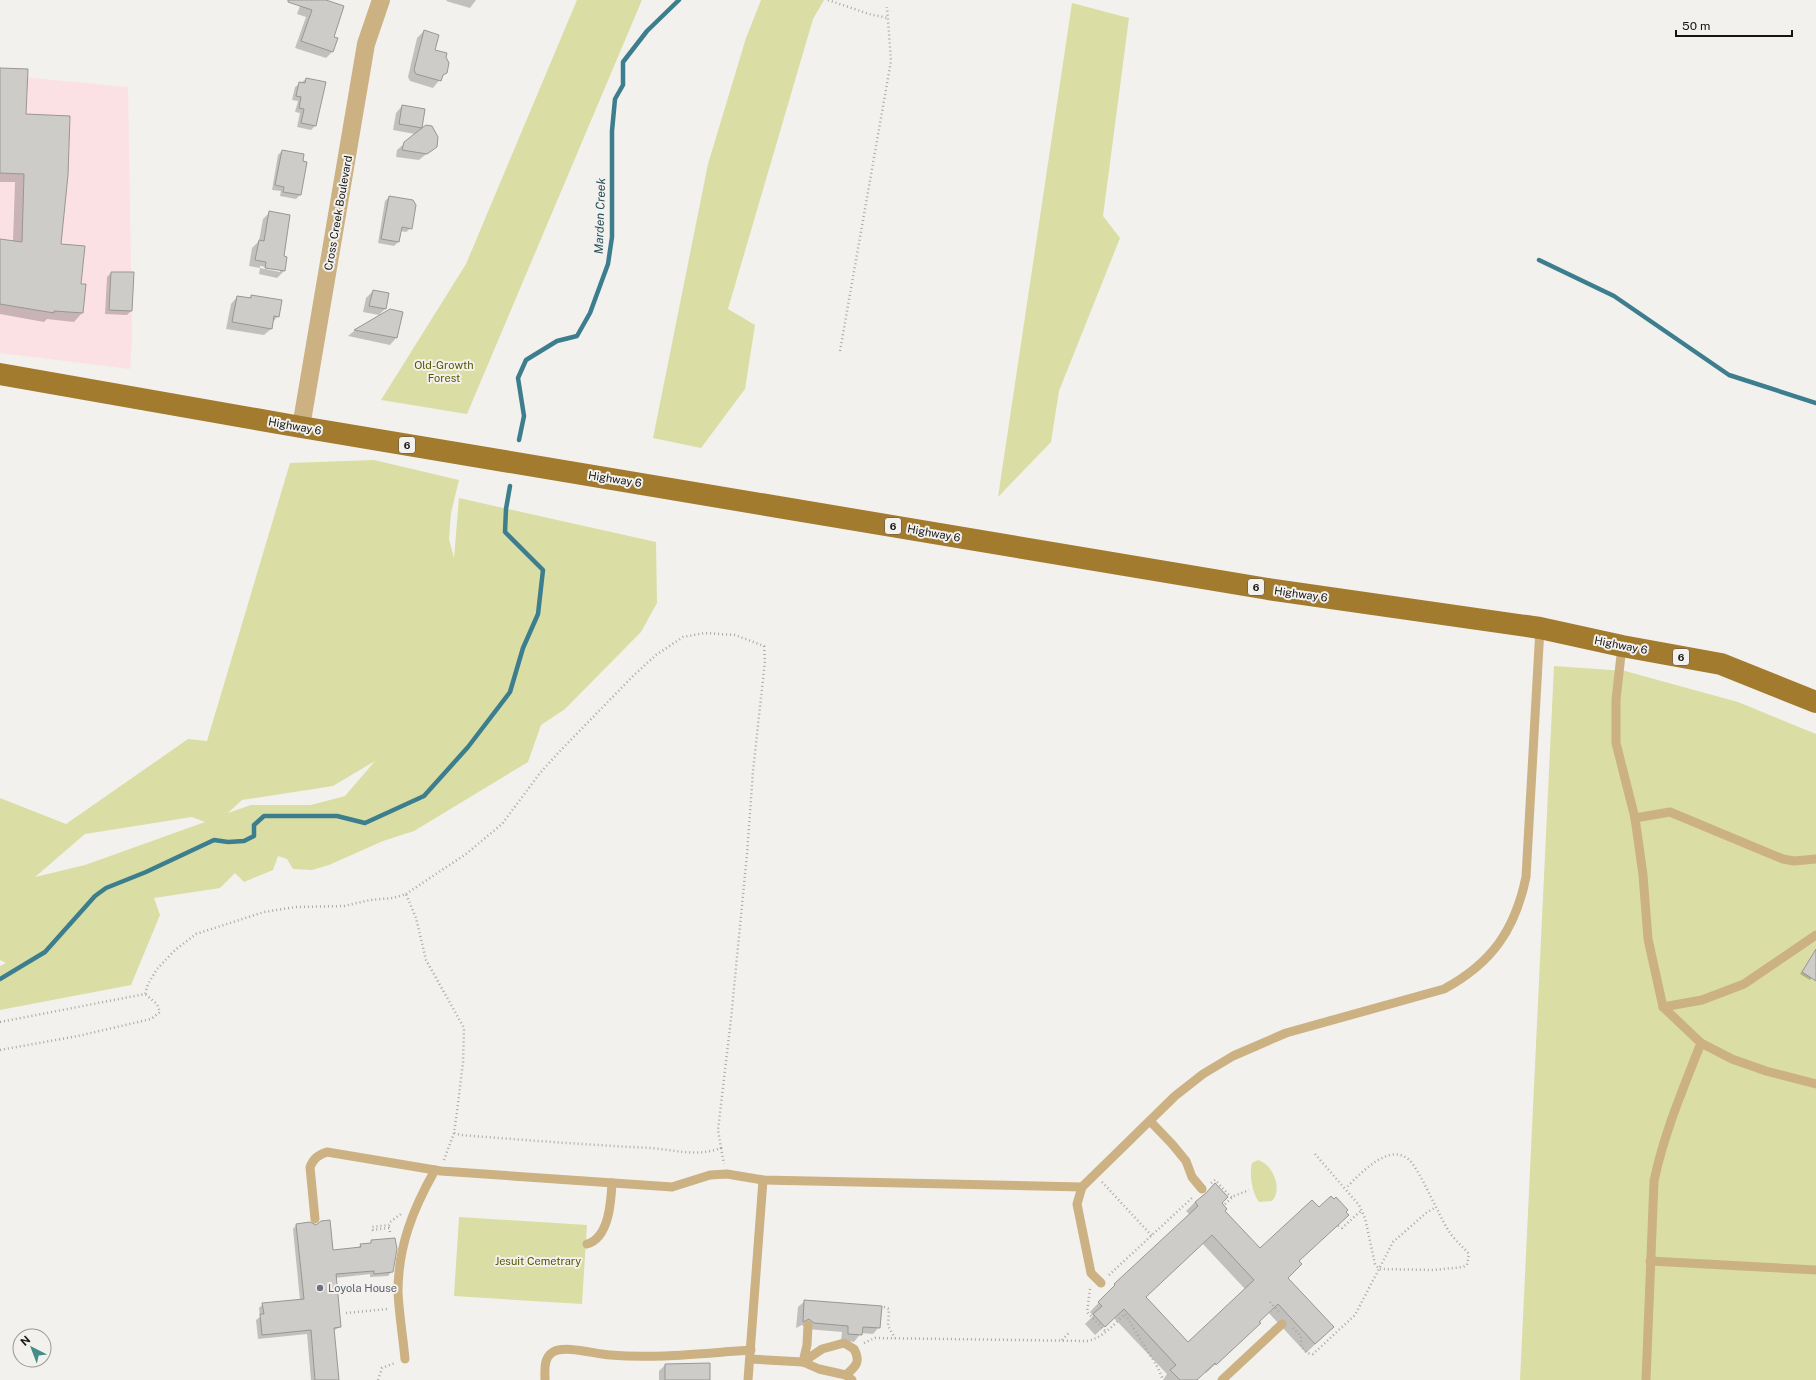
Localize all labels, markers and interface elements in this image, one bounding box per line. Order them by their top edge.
scale bar [1676,12,1792,38]
text: 50 m [1682,19,1710,33]
street label: Cross Creek Boulevard [322,155,354,271]
water label: Marden Creek [592,177,608,254]
park label: Old-Growth Forest [414,359,474,384]
street label: Highway 6 [267,415,323,437]
road number: 6 [399,437,415,453]
street label: Highway 6 [587,469,643,489]
road number: 6 [885,518,901,534]
street label: Highway 6 [906,522,962,544]
road number: 6 [1248,579,1264,595]
street label: Highway 6 [1273,584,1329,604]
street label: Highway 6 [1593,634,1649,656]
road number: 6 [1673,649,1689,665]
park label: Jesuit Cemetrary [495,1255,581,1267]
place label: Loyola House [328,1282,397,1294]
marker: Loyola House [315,1283,325,1293]
north arrow [12,1328,52,1368]
text: N [18,1333,33,1348]

